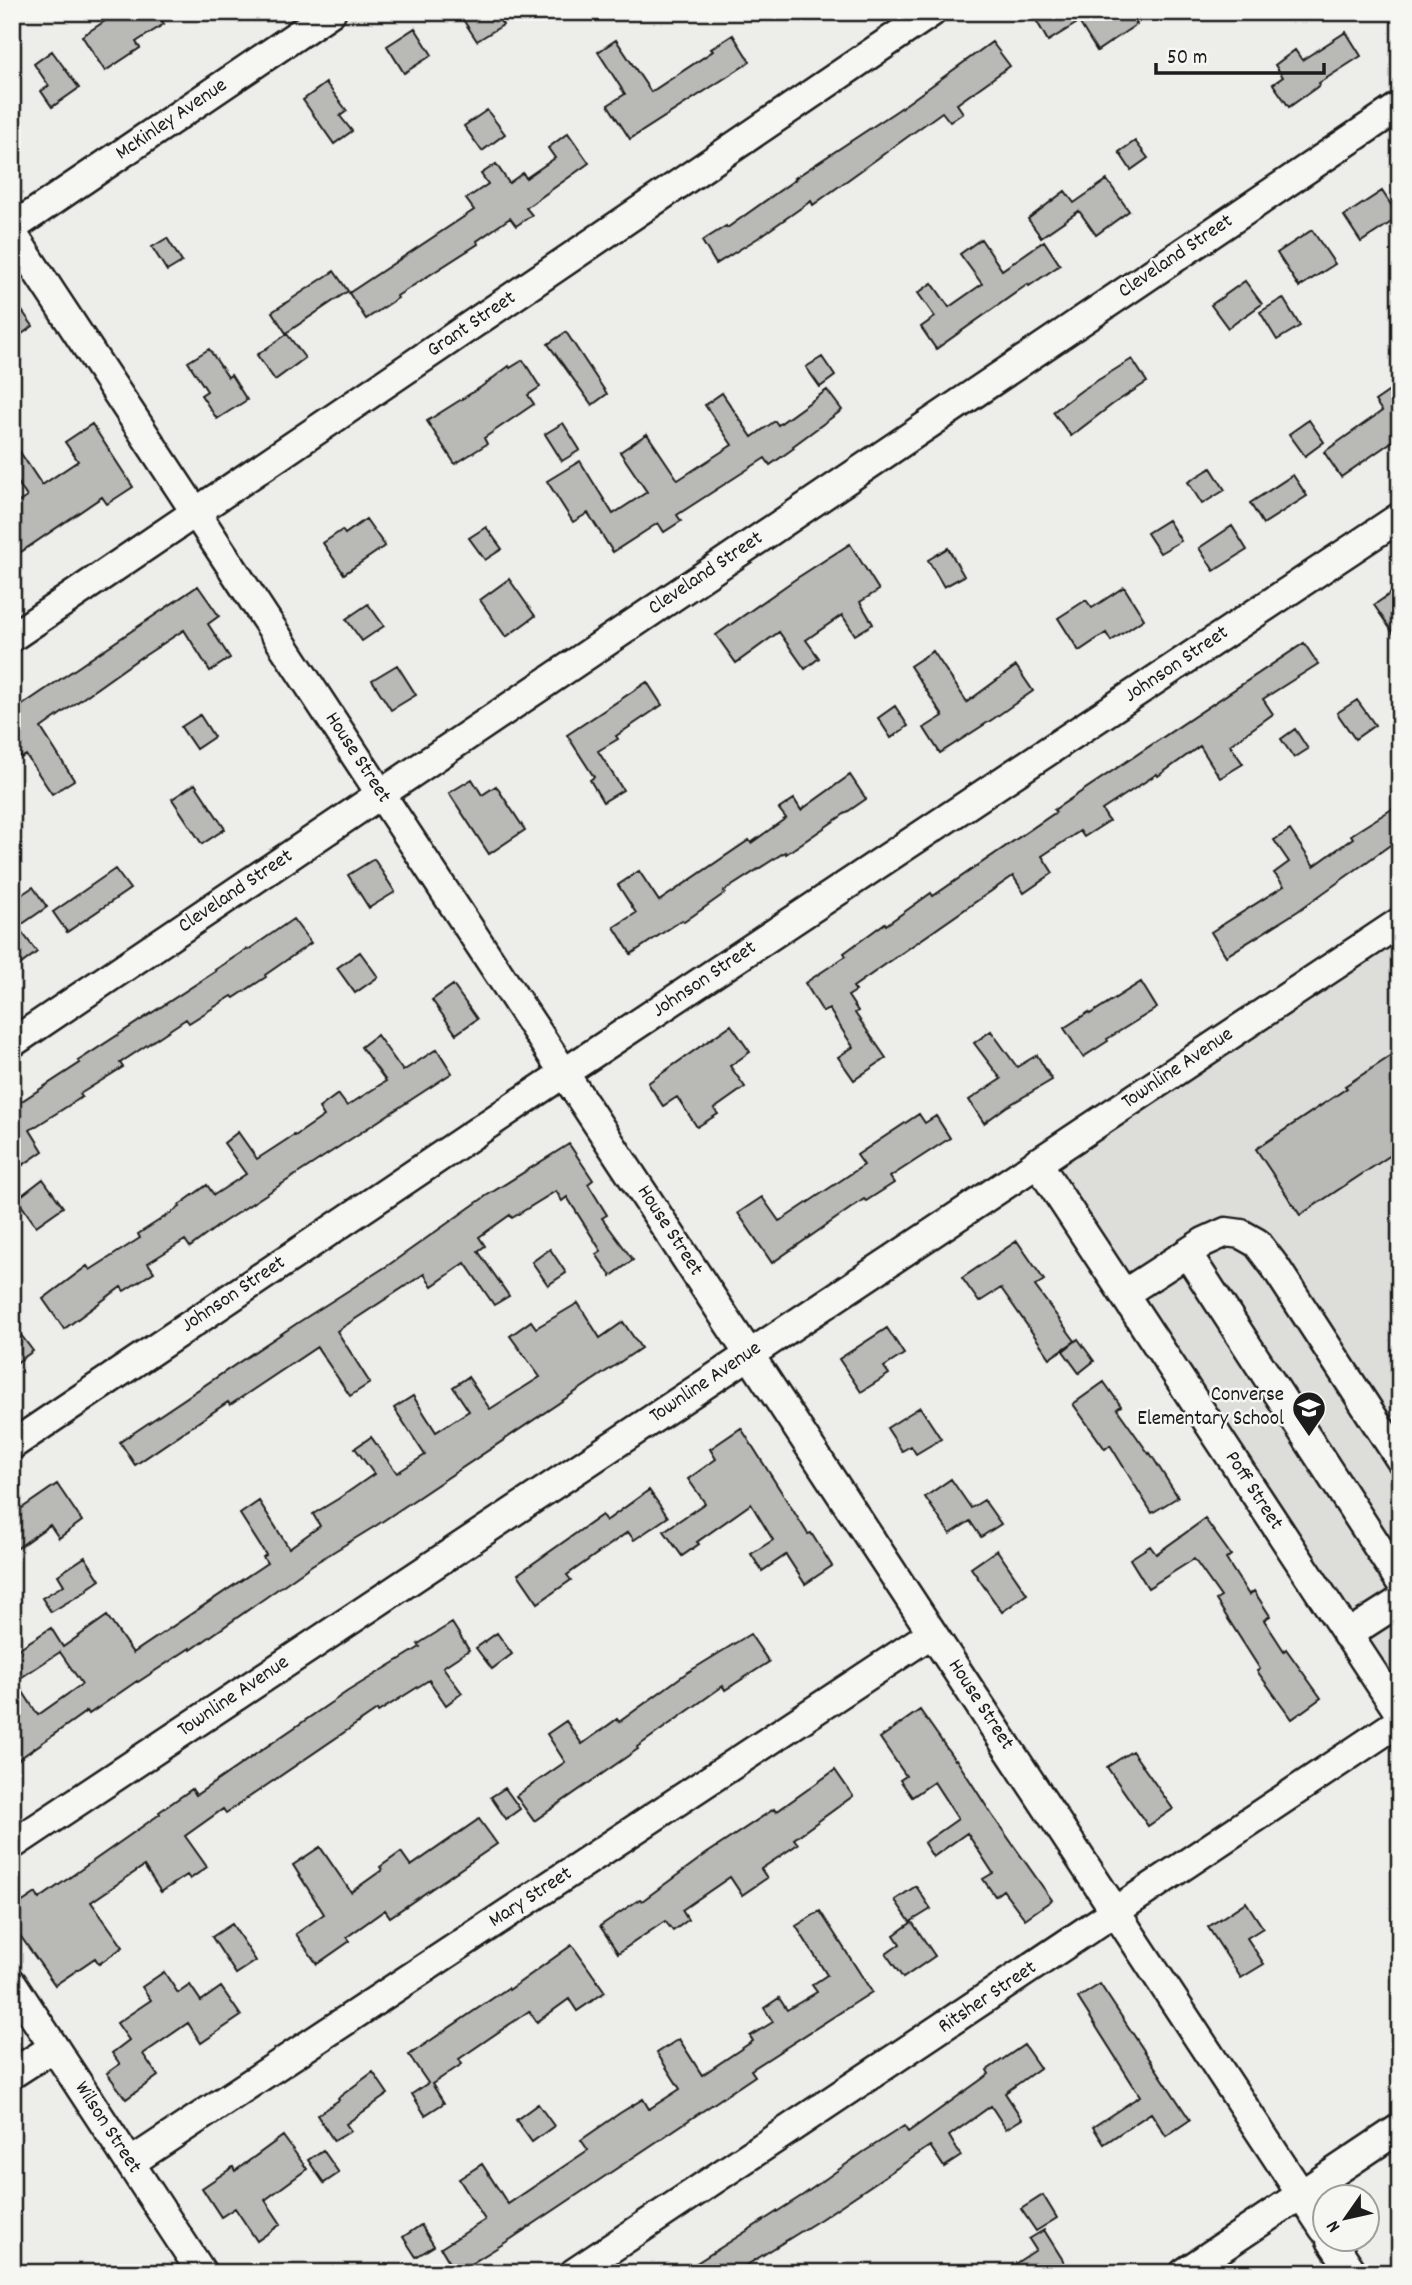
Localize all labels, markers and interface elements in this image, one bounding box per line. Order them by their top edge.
scale bar [1156,32,1324,76]
text: 50 m [1167,44,1207,74]
street label: McKinley Avenue [110,71,234,169]
street label: Cleveland Street [1113,207,1240,307]
street label: Grant Street [422,284,523,366]
street label: Cleveland Street [643,524,770,624]
street label: Johnson Street [1119,619,1235,711]
street label: House Street [316,707,398,810]
street label: Cleveland Street [173,842,300,942]
street label: Johnson Street [647,934,763,1026]
street label: Townline Avenue [1116,1020,1240,1118]
street label: House Street [628,1180,710,1283]
street label: Johnson Street [176,1249,292,1341]
street label: Townline Avenue [644,1334,768,1432]
place label: Converse Elementary School [1137,1381,1284,1435]
school or university icon: Converse Elementary School [1290,1389,1328,1438]
street label: Poff Street [1216,1446,1290,1537]
street label: Townline Avenue [172,1648,296,1746]
street label: House Street [939,1654,1021,1757]
street label: Mary Street [483,1860,579,1936]
street label: Ritsher Street [933,1954,1043,2042]
street label: Wilson Street [66,2076,148,2180]
north arrow [1310,2184,1380,2254]
text: N [1321,2214,1349,2237]

